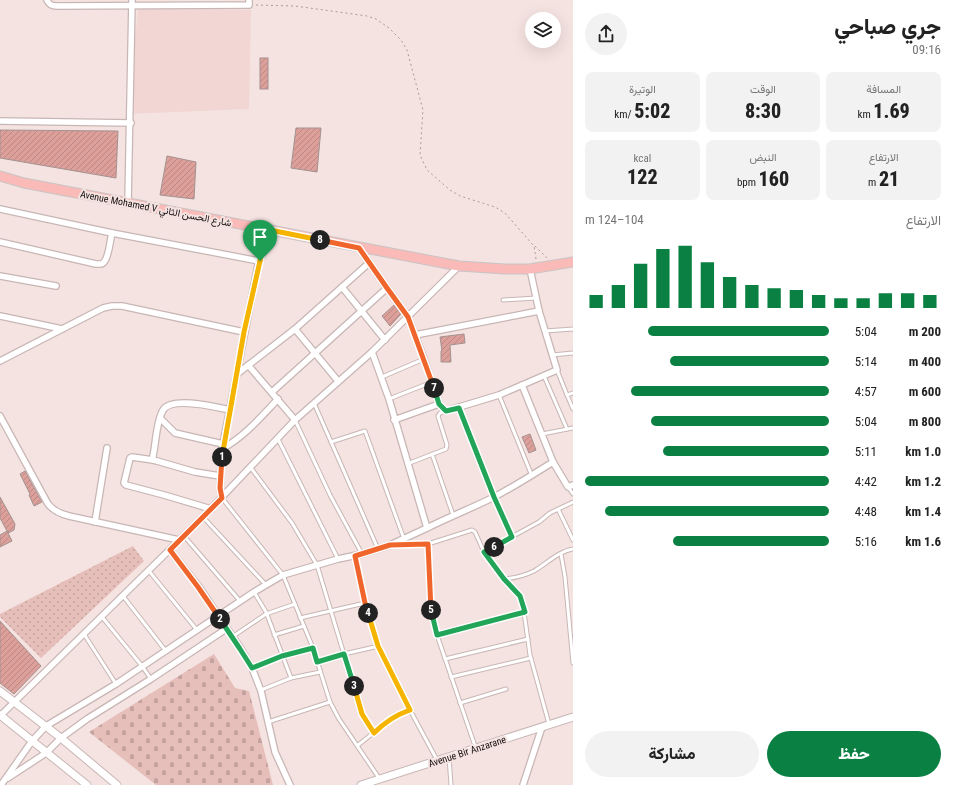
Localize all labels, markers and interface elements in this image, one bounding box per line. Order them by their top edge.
map controls [525,12,561,48]
button: layers [525,12,561,48]
button: share [585,13,627,55]
text: جري صباحي [834,14,941,39]
text: 09:16 [912,42,941,57]
text: الوتيرة [629,83,656,96]
text: الوقت [750,83,776,96]
text: المسافة [866,83,901,96]
text: 5:02 [634,99,670,123]
text: 8:30 [745,99,781,123]
text: 1.69 [873,99,910,123]
text: /km [614,108,634,121]
text: km [858,108,873,121]
text: النبض [749,151,777,164]
text: الارتفاع [869,151,899,164]
text: kcal [633,152,651,165]
text: 122 [627,165,658,189]
text: 160 [759,167,789,191]
text: 21 [879,167,899,191]
text: bpm [737,176,759,189]
text: m [868,176,879,189]
street label: Avenue Mohamed V شارع الحسن الثاني [79,188,233,232]
text: 104–124 m [585,212,644,227]
text: الارتفاع [906,213,941,228]
pin [243,220,277,261]
icon: arrive [249,226,271,248]
pin: 8 [310,230,330,250]
text: 8 [317,233,323,246]
text: 5:04 [855,324,877,339]
text: 200 m [909,324,941,339]
text: 5:14 [855,354,877,369]
text: 400 m [909,354,941,369]
pin: 7 [424,378,444,398]
text: 7 [431,381,437,394]
text: 4:57 [855,384,877,399]
text: 600 m [909,384,941,399]
text: 5:04 [855,414,877,429]
text: 800 m [909,414,941,429]
text: 5:11 [855,444,877,459]
text: 1.0 km [905,444,941,459]
pin: 1 [212,447,232,467]
text: 1 [219,450,225,463]
text: 4:42 [855,474,877,489]
text: 1.2 km [905,474,941,489]
text: 4:48 [855,504,877,519]
text: 1.4 km [905,504,941,519]
text: 5:16 [855,534,877,549]
text: 1.6 km [905,534,941,549]
pin: 6 [484,537,504,557]
text: 6 [491,540,497,553]
pin: 5 [421,600,441,620]
pin: 4 [358,603,378,623]
text: 5 [428,603,434,616]
text: 4 [365,606,371,619]
pin: 2 [210,609,230,629]
text: 2 [217,612,223,625]
pin: 3 [344,676,364,696]
text: 3 [351,679,357,692]
button: مشاركة [585,731,759,777]
button: حفظ [767,731,941,777]
street label: Avenue Bir Anzarane [427,734,508,769]

